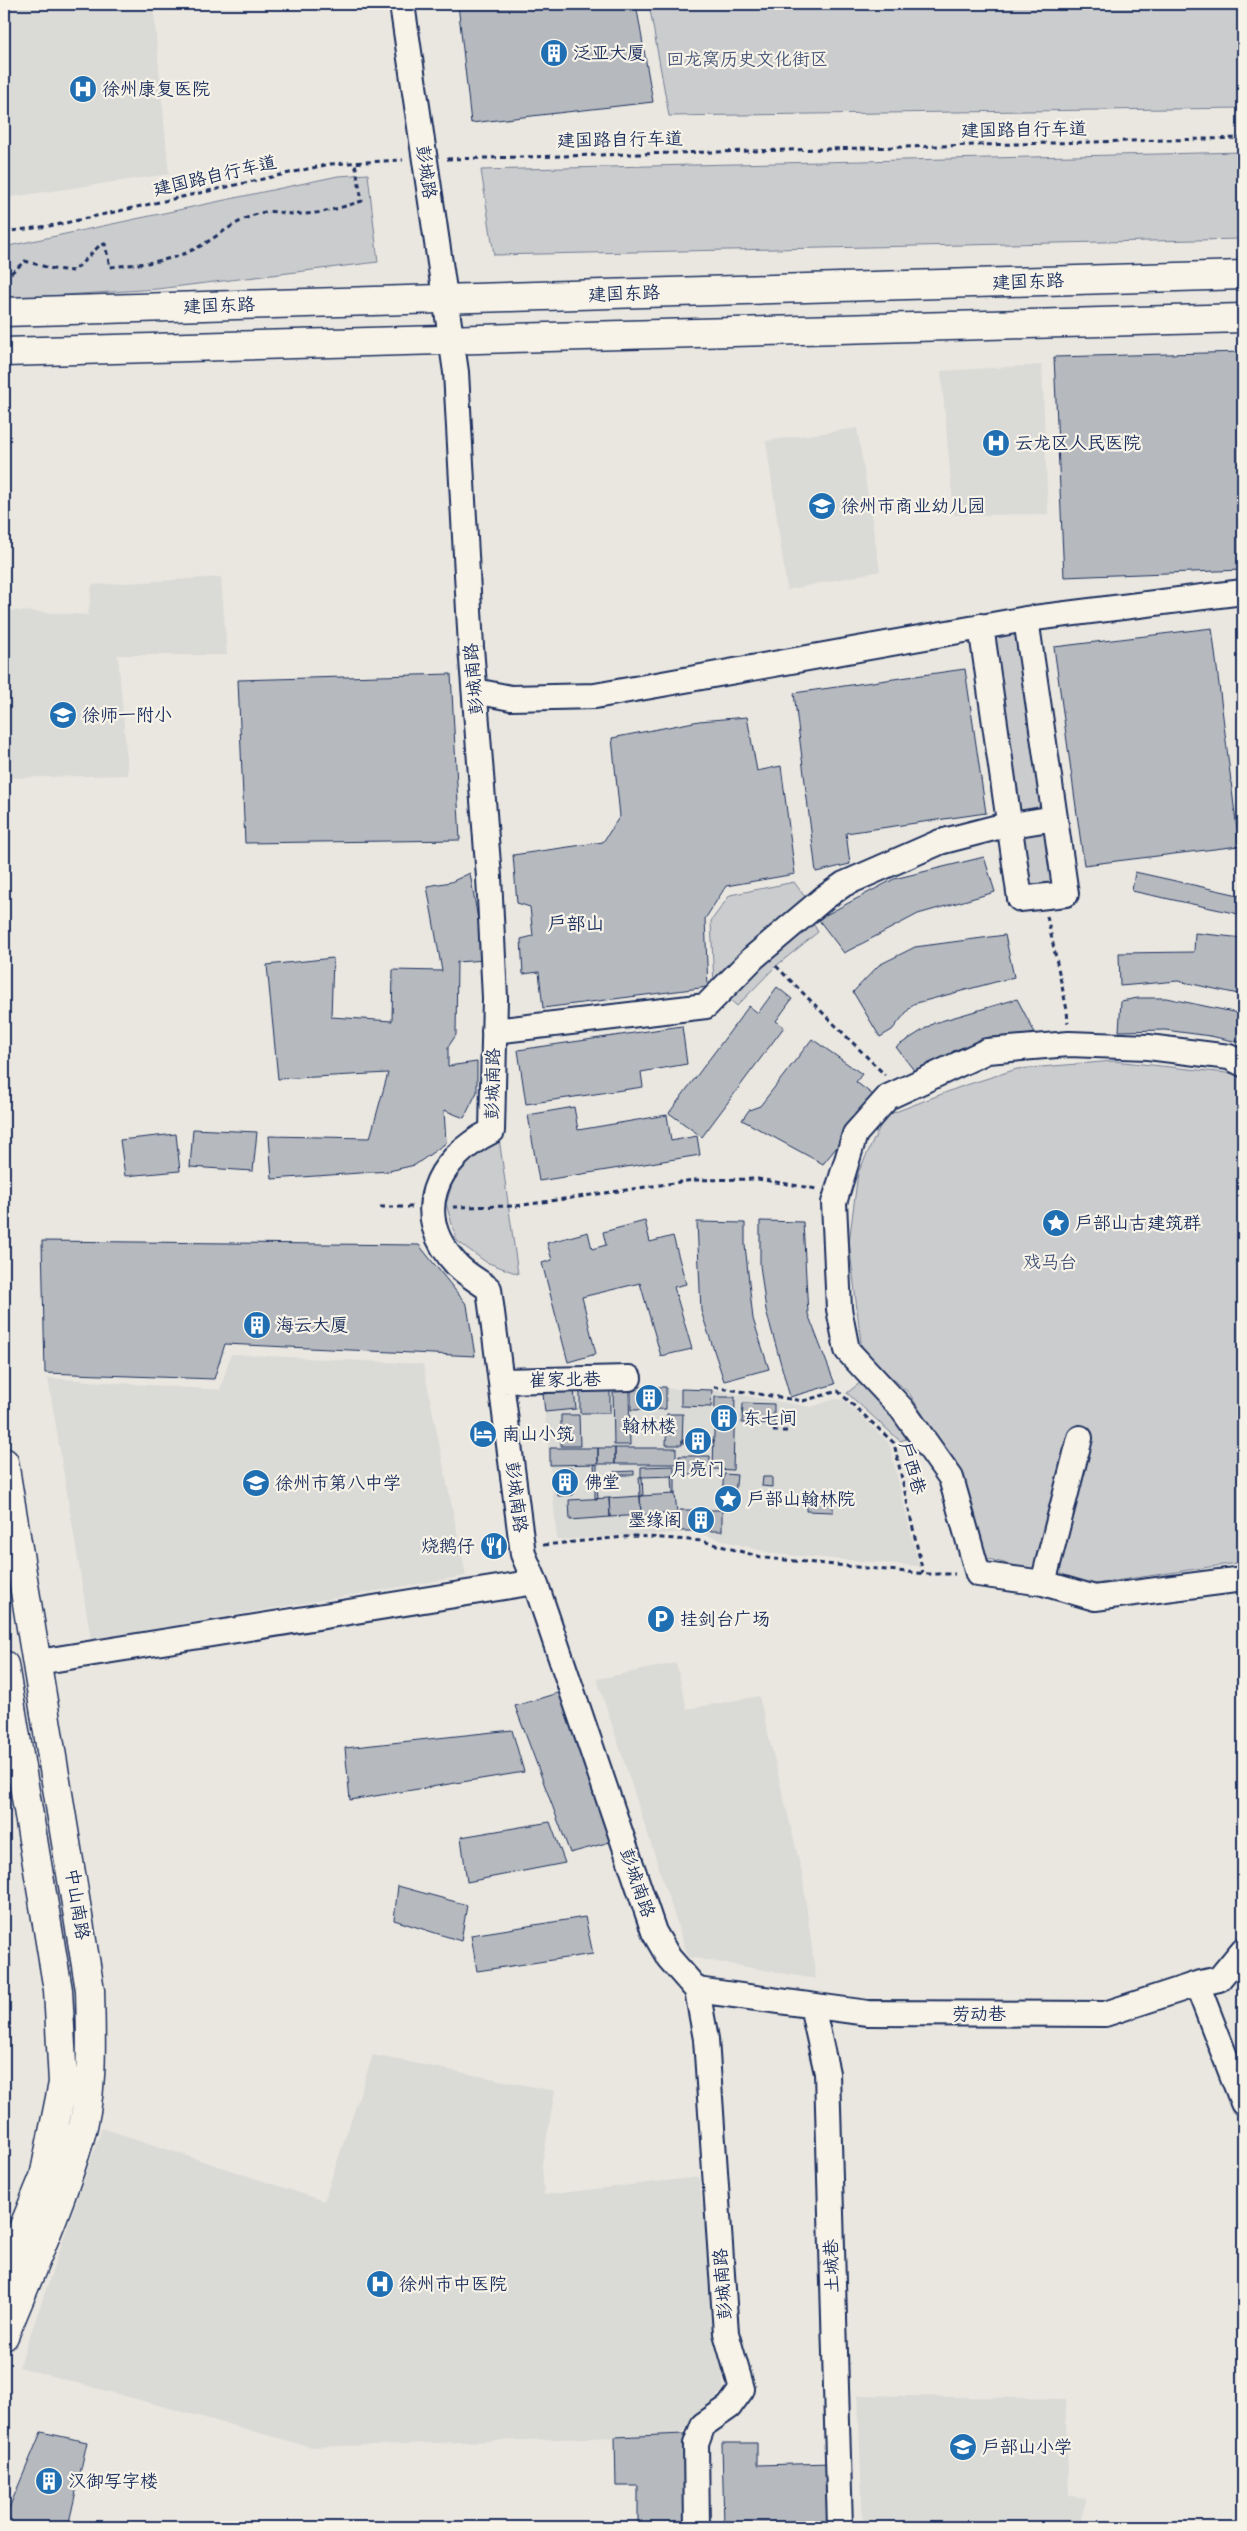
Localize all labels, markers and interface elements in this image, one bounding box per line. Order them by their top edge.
building icon: 泛亚大厦 [539,38,569,68]
place label: 泛亚大厦 [573,43,645,64]
park label: 回龙窝历史文化街区 [666,49,828,70]
hospital icon: 徐州康复医院 [68,74,98,104]
place label: 徐州康复医院 [102,79,210,100]
street label: 建国路自行车道 [961,118,1087,142]
street label: 建国路自行车道 [557,128,683,152]
street label: 彭城路 [412,144,440,200]
street label: 建国路自行车道 [151,152,279,200]
street label: 建国东路 [992,270,1064,294]
street label: 建国东路 [588,282,660,306]
street label: 建国东路 [183,294,255,318]
hospital icon: 云龙区人民医院 [981,428,1011,458]
place label: 云龙区人民医院 [1015,433,1141,454]
school or university icon: 徐州市商业幼儿园 [807,491,837,521]
place label: 徐州市商业幼儿园 [841,496,985,517]
street label: 彭城南路 [460,642,488,716]
school or university icon: 徐师一附小 [48,700,78,730]
place label: 徐师一附小 [82,705,172,726]
district label: 户部山 [547,913,605,936]
street label: 彭城南路 [482,1048,504,1120]
place icon: 户部山古建筑群 [1041,1208,1071,1238]
place label: 户部山古建筑群 [1075,1213,1201,1234]
park label: 戏马台 [1023,1252,1077,1273]
building icon: 海云大厦 [242,1310,272,1340]
place label: 海云大厦 [276,1315,348,1336]
street label: 崔家北巷 [529,1369,601,1391]
building icon: 翰林楼 [634,1383,664,1413]
building icon: 东七间 [709,1403,739,1433]
place label: 东七间 [743,1408,797,1429]
place label: 翰林楼 [622,1416,676,1437]
hotel icon: 南山小筑 [468,1419,498,1449]
place label: 南山小筑 [502,1424,574,1445]
building icon: 月亮门 [683,1426,713,1456]
street label: 户西巷 [894,1439,930,1497]
place label: 月亮门 [671,1459,725,1480]
street label: 彭城南路 [501,1460,531,1534]
building icon: 佛堂 [550,1467,580,1497]
school or university icon: 徐州市第八中学 [241,1468,271,1498]
place label: 佛堂 [584,1472,620,1493]
place label: 徐州市第八中学 [275,1473,401,1494]
place icon: 户部山翰林院 [713,1484,743,1514]
place label: 户部山翰林院 [747,1489,855,1510]
building icon: 墨缘阁 [686,1505,716,1535]
place label: 墨缘阁 [628,1510,682,1531]
restaurant icon: 烧鹅仔 [479,1531,509,1561]
place label: 烧鹅仔 [421,1536,475,1557]
parking icon: 挂剑台广场 [646,1604,676,1634]
place label: 挂剑台广场 [680,1609,770,1630]
street label: 彭城南路 [615,1846,659,1920]
street label: 中山南路 [61,1867,93,1941]
street label: 劳动巷 [952,2004,1006,2025]
street label: 土城巷 [821,2239,843,2293]
street label: 彭城南路 [710,2247,736,2321]
hospital icon: 徐州市中医院 [365,2269,395,2299]
place label: 徐州市中医院 [399,2274,507,2295]
school or university icon: 户部山小学 [948,2432,978,2462]
place label: 户部山小学 [982,2437,1072,2458]
building icon: 汉御写字楼 [34,2466,64,2496]
place label: 汉御写字楼 [68,2471,158,2492]

